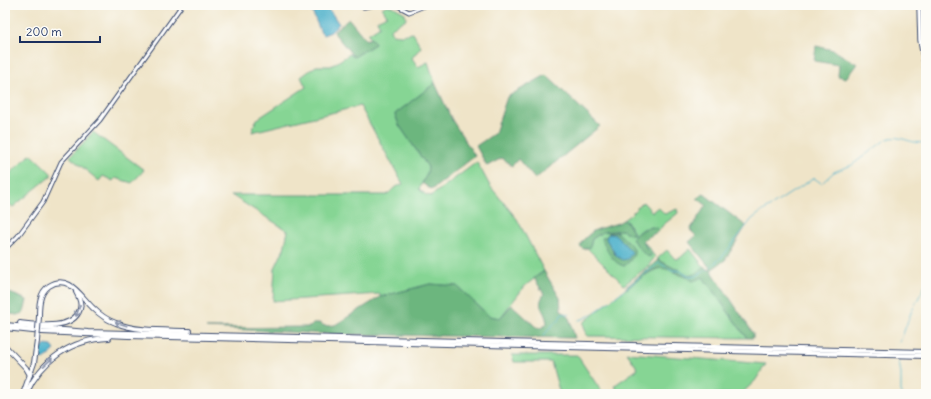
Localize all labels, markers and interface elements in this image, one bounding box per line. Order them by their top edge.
scale bar [20,18,100,44]
text: 200 m [26,24,62,39]
one-way arrow [73,304,81,316]
one-way arrow [115,320,127,328]
one-way arrow [43,358,53,367]

